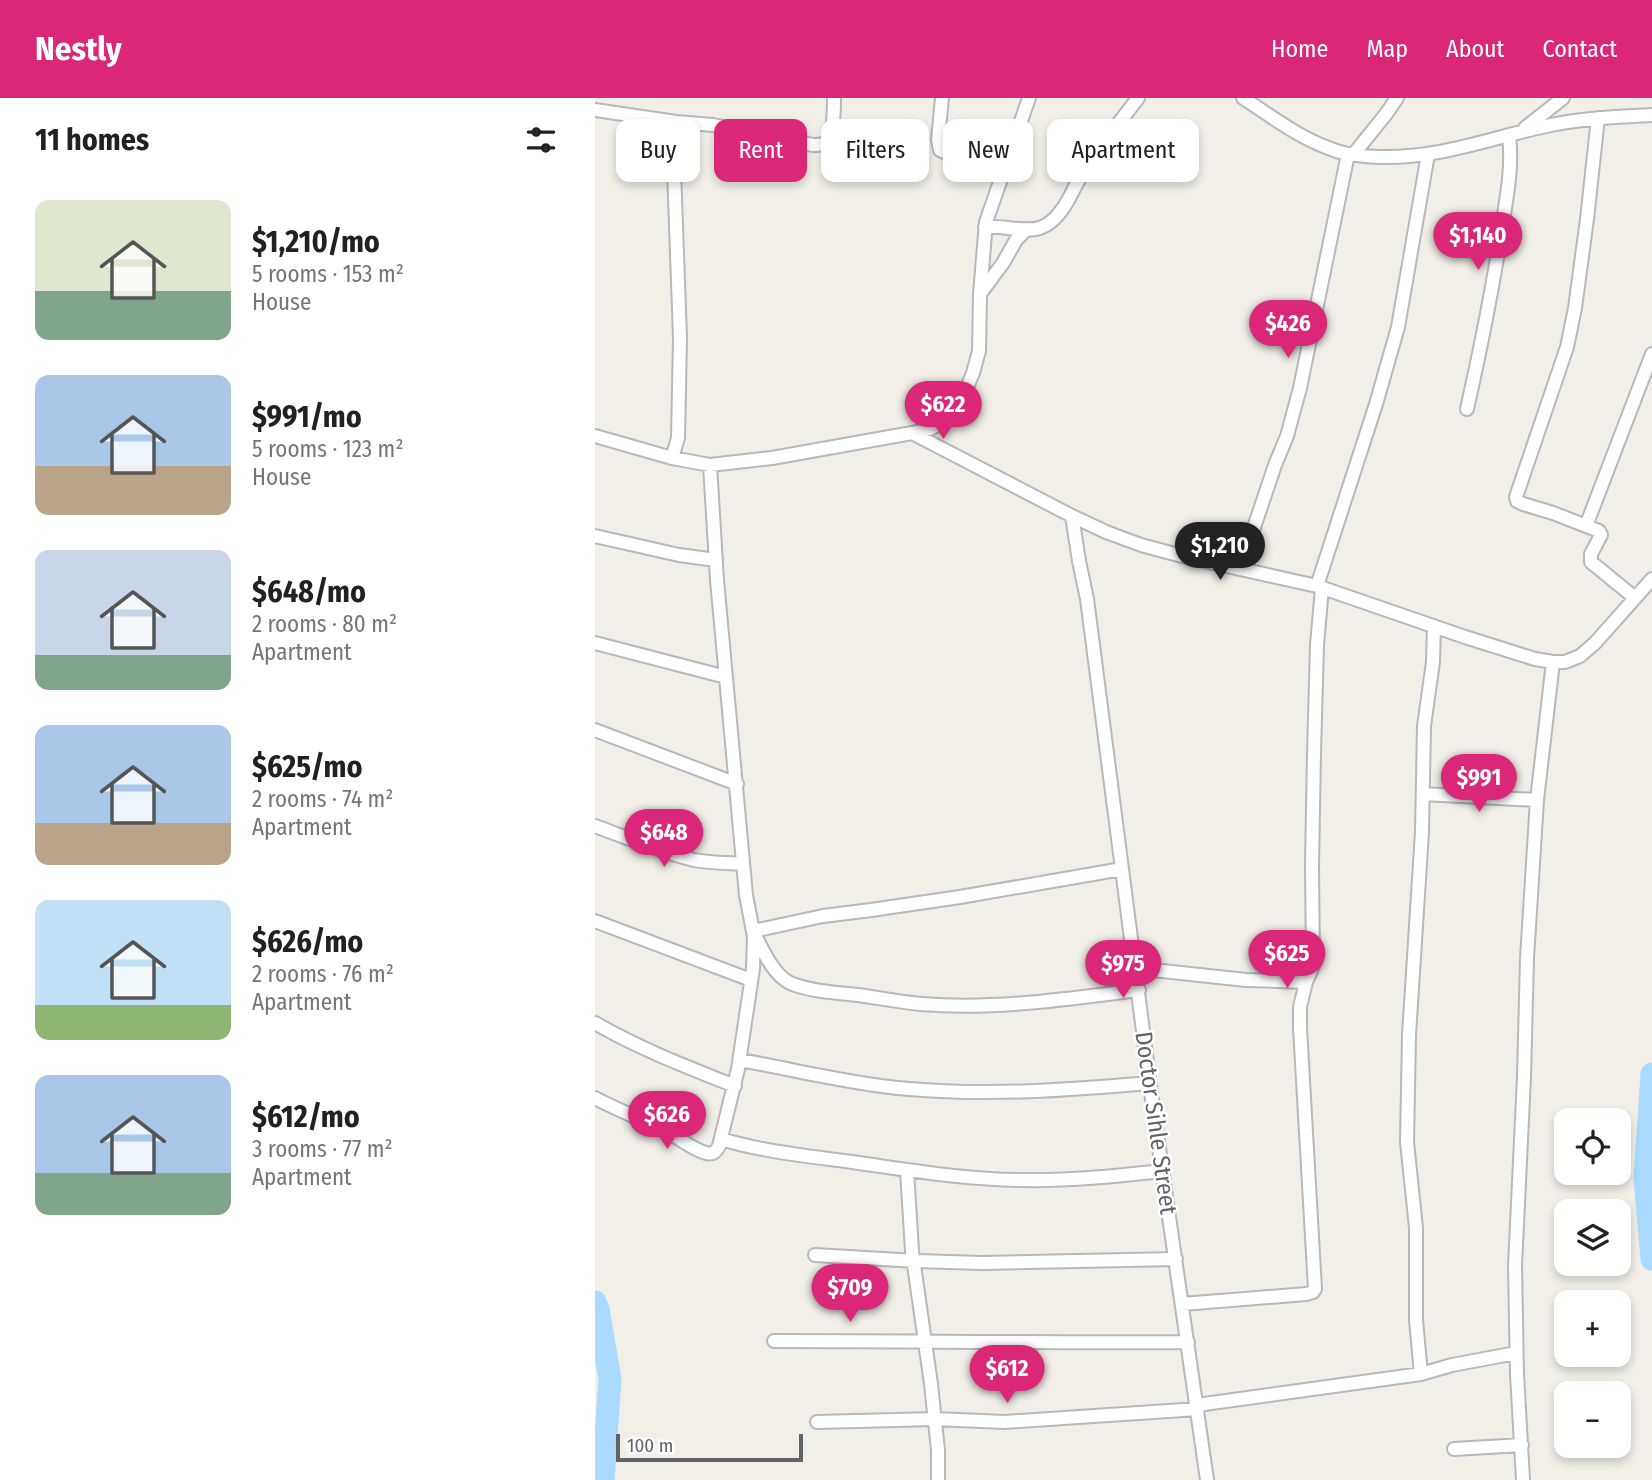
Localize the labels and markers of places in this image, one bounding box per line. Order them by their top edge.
pin: $1,140 [1421,212,1535,272]
pin: $426 [1247,300,1329,360]
pin: $622 [902,382,984,441]
pin: $1,210 [1163,522,1277,582]
pin: $991 [1438,754,1520,814]
pin: $648 [623,810,705,869]
pin: $625 [1246,930,1328,990]
pin: $975 [1082,940,1164,1000]
pin: $626 [626,1091,708,1151]
pin: $709 [809,1264,891,1324]
pin: $612 [966,1346,1048,1405]

